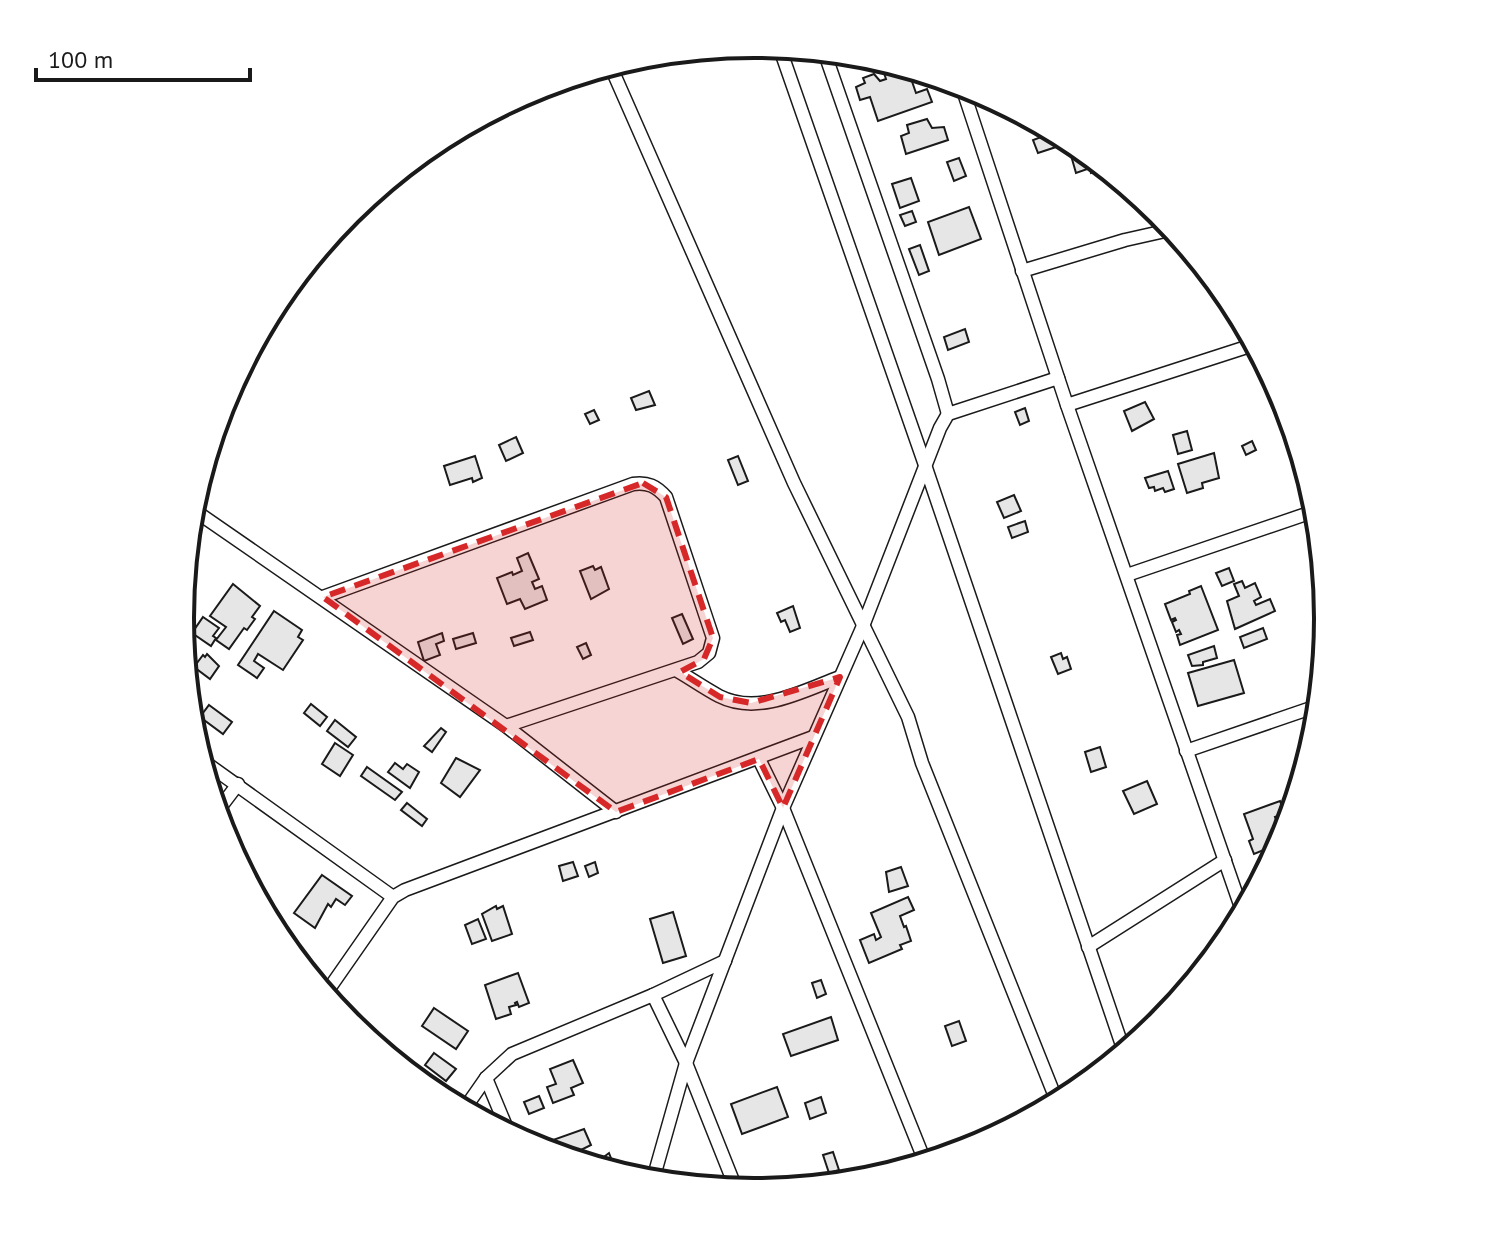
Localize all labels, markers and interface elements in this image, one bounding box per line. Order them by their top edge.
scale bar [36,32,250,82]
text: 100 m [48,44,113,75]

